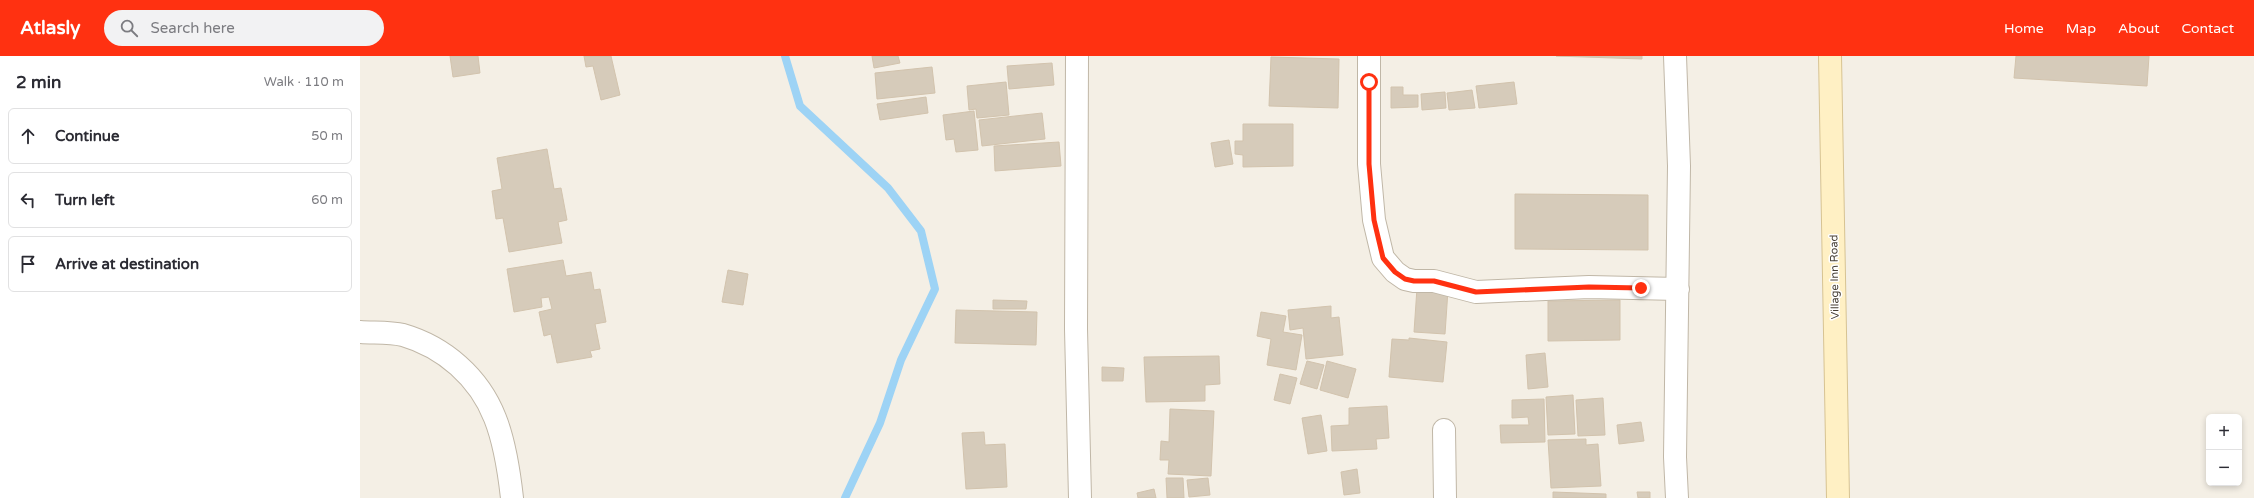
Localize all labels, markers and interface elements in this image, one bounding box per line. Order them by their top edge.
search box [104,10,384,46]
text: Atlasly [20,17,80,39]
icon: search [118,17,140,39]
text: Search here [150,19,235,37]
text: Home [2004,20,2044,37]
text: Map [2066,20,2096,37]
text: About [2118,20,2160,37]
text: Contact [2182,20,2234,37]
text: 2 min [16,72,61,93]
route start [1360,73,1378,91]
text: Walk · 110 m [264,74,344,90]
icon: ahead [17,125,39,147]
text: Continue [55,127,119,145]
text: 50 m [311,128,343,144]
icon: left [17,189,39,211]
text: Turn left [55,191,115,209]
text: 60 m [311,192,343,208]
street label: Village Inn Road [1827,234,1842,320]
icon: arrive [17,253,39,275]
text: Arrive at destination [55,255,199,273]
route end [1632,279,1650,297]
map controls [2206,414,2242,486]
button: + [2206,414,2242,450]
button: − [2206,450,2242,486]

